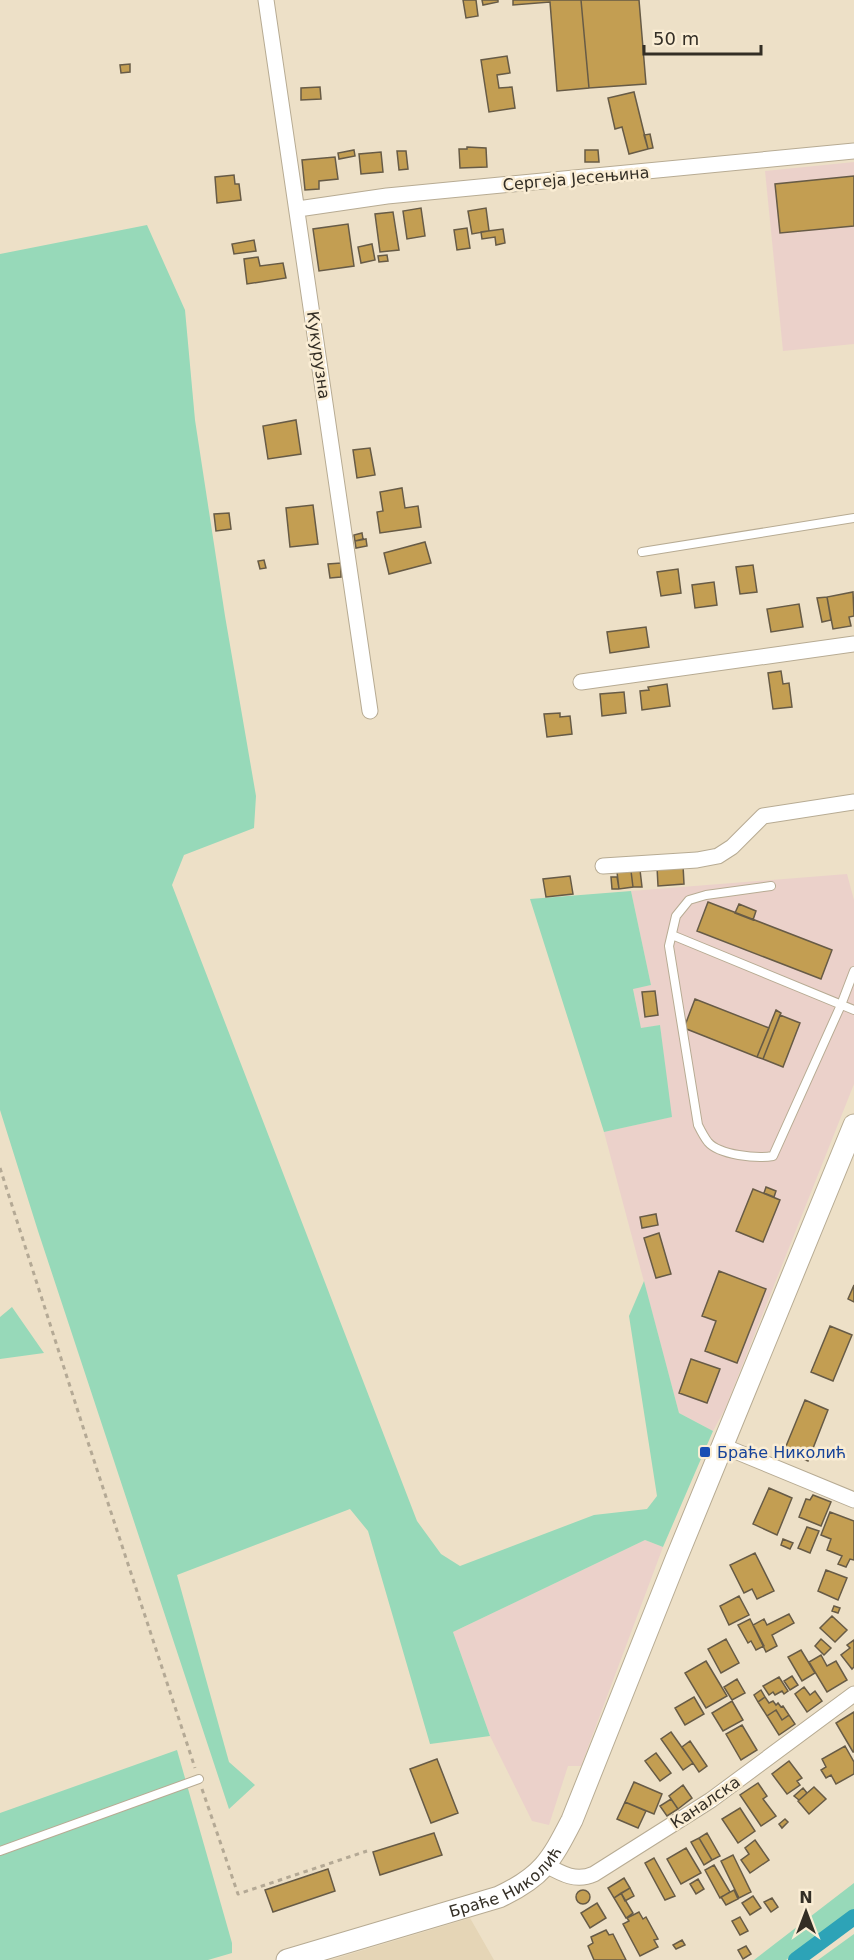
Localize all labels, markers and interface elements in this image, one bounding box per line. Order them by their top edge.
scale bar [644,18,761,56]
text: 50 m [653,28,699,49]
street label: Сергеја Јесењина [502,163,650,194]
street label: Кукурузна [303,310,334,400]
place label: Браће Николић [717,1443,846,1462]
marker: Браће Николић [698,1445,712,1459]
street label: Каналска [667,1772,744,1833]
street label: Браће Николић [447,1843,565,1921]
north arrow [776,1882,836,1942]
text: N [799,1888,813,1907]

